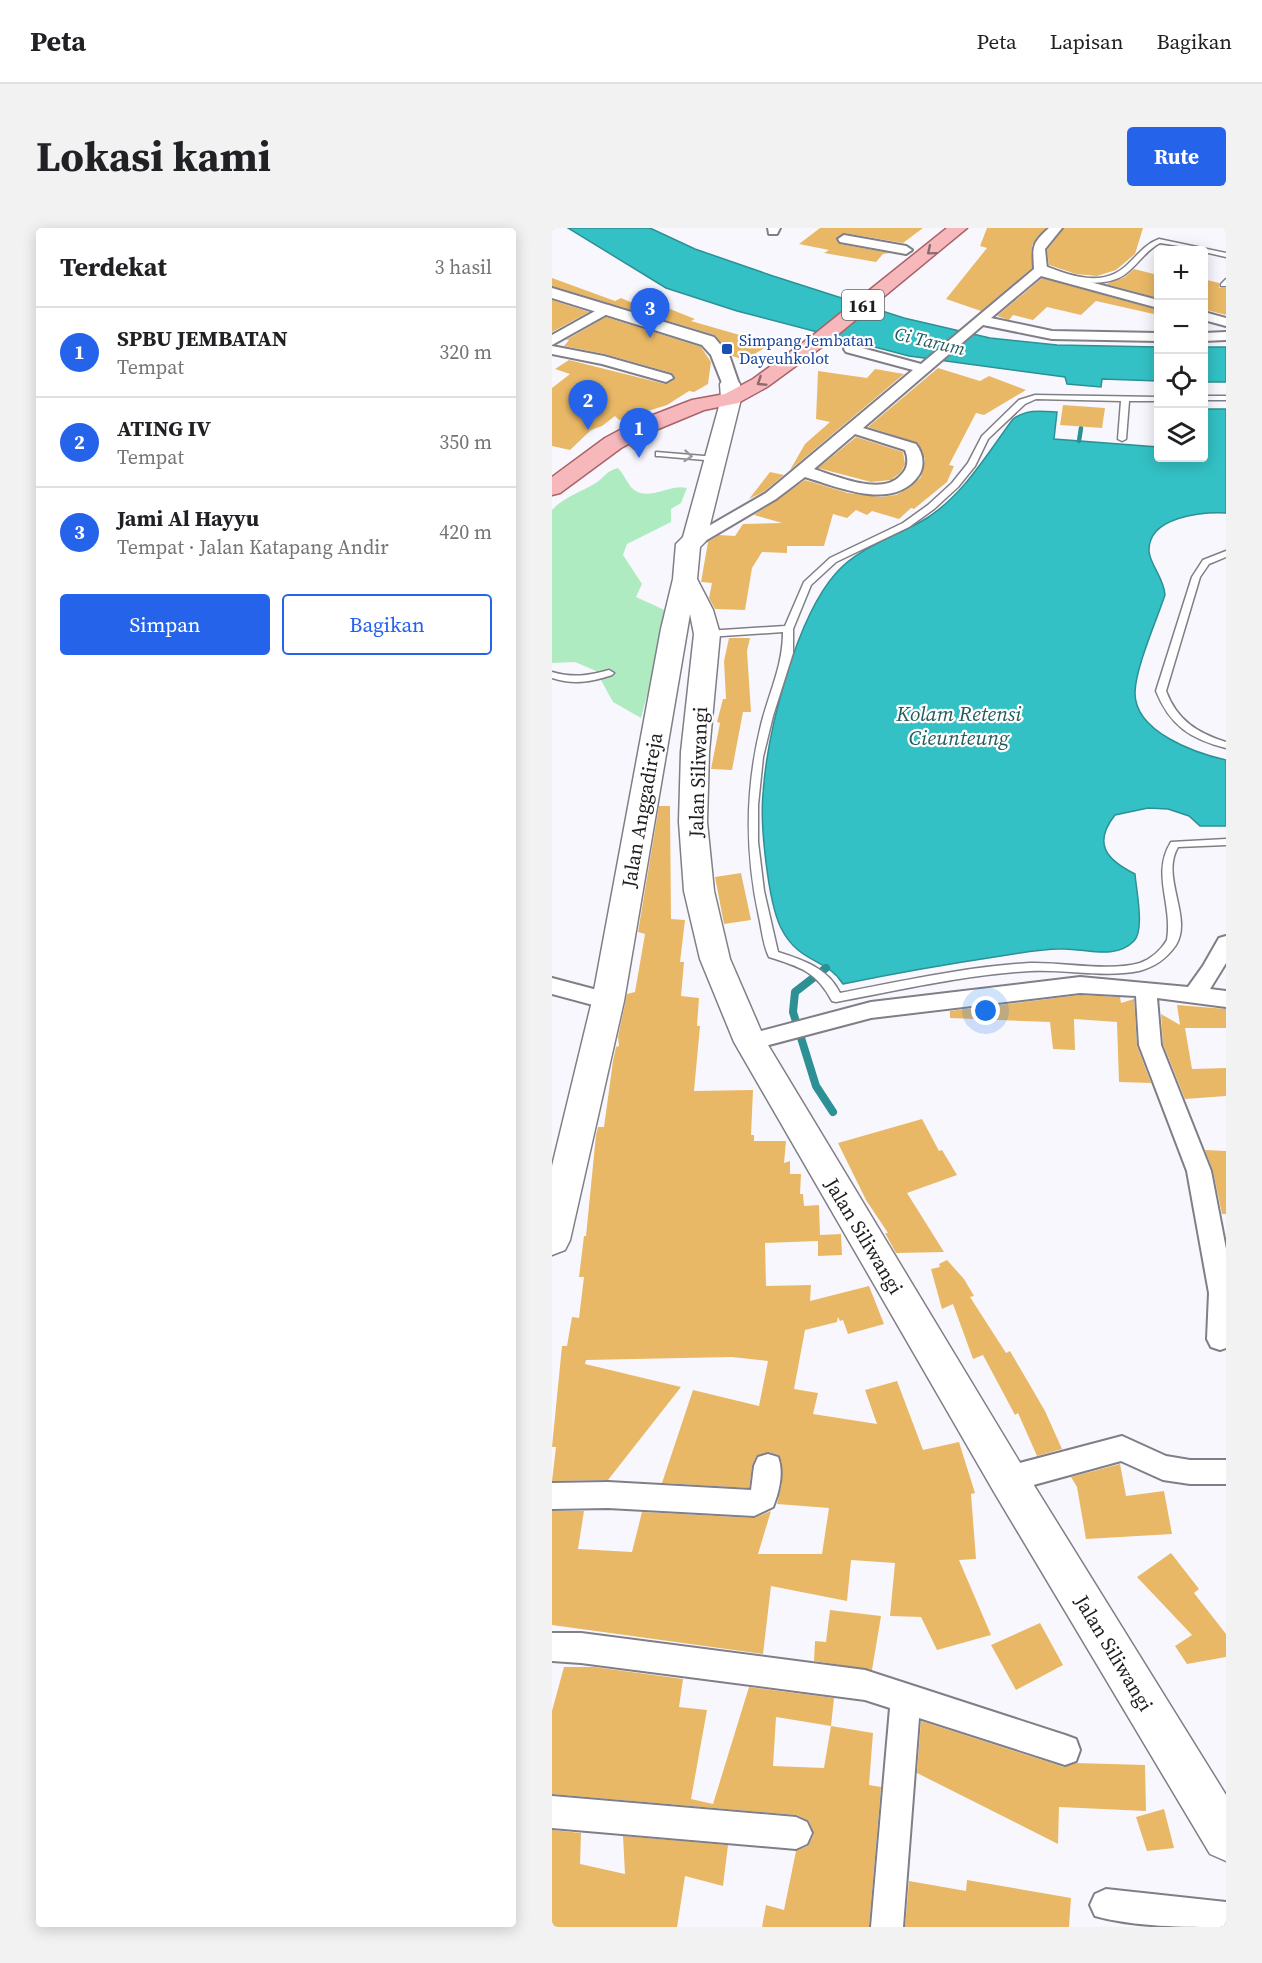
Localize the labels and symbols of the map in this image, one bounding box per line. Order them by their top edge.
one-way arrow [927,243,938,254]
pin: 3 [630,288,670,338]
road number: 161 [842,290,884,320]
water label: Ci Tarum [892,321,968,361]
place label: Simpang Jembatan Dayeuhkolot [739,329,874,369]
marker: Simpang Jembatan Dayeuhkolot [720,342,734,356]
one-way arrow [757,374,767,386]
pin: 2 [568,380,608,430]
pin: 1 [620,408,658,458]
one-way arrow [683,449,693,462]
water label: Kolam Retensi Cieunteung [895,699,1022,752]
street label: Jalan Siliwangi [682,706,714,839]
street label: Jalan Anggadireja [614,729,670,891]
your location [971,996,1000,1025]
street label: Jalan Siliwangi [818,1172,910,1299]
street label: Jalan Siliwangi [1068,1589,1160,1716]

